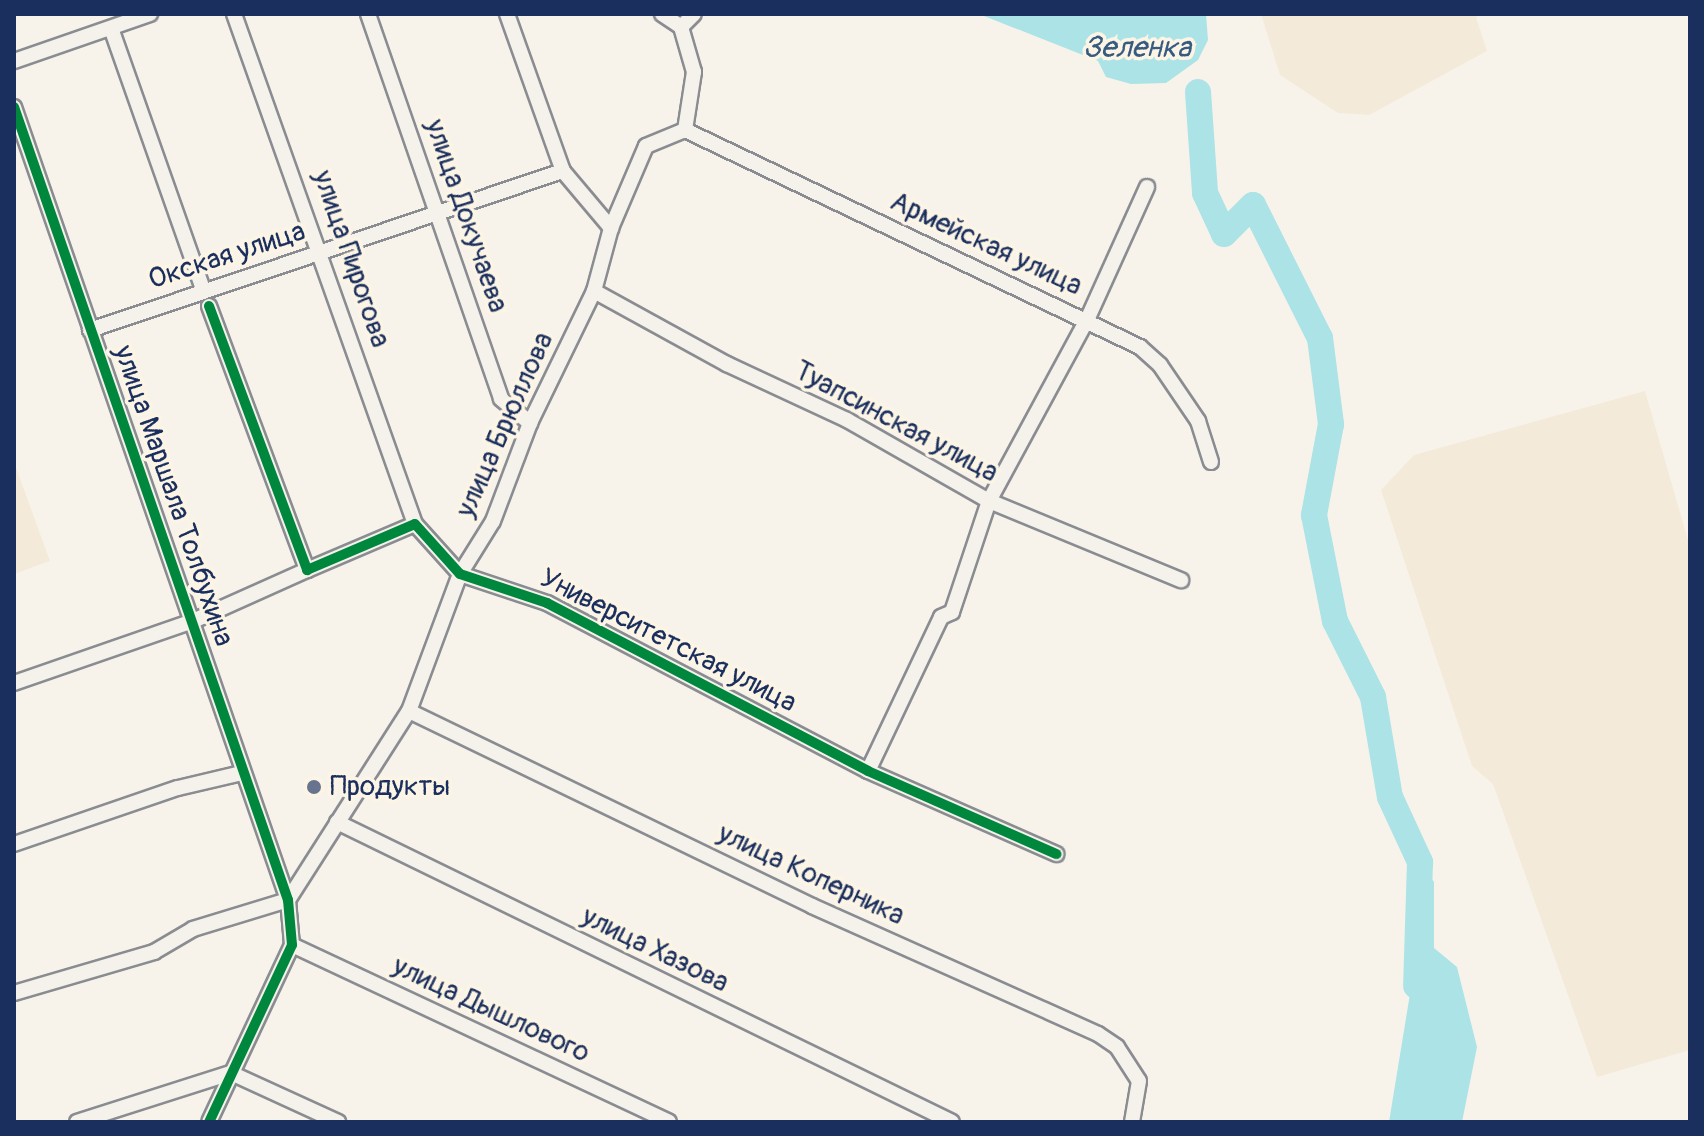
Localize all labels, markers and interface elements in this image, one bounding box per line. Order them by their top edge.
water label: Зеленка [1083,30,1191,66]
street label: улица Докучаева [417,115,515,317]
street label: улица Пирогова [305,166,397,352]
street label: Армейская улица [885,185,1087,303]
street label: Окская улица [144,215,310,297]
street label: улица Брюллова [449,327,561,523]
street label: улица Маршала Толбухина [106,341,240,651]
street label: Туапсинская улица [788,354,1004,490]
street label: Университетская улица [534,562,802,720]
place label: Продукты [330,770,450,804]
marker: Продукты [305,778,323,796]
street label: улица Коперника [712,817,910,933]
street label: улица Хазова [576,900,734,1000]
street label: улица Дышлового [387,950,595,1070]

